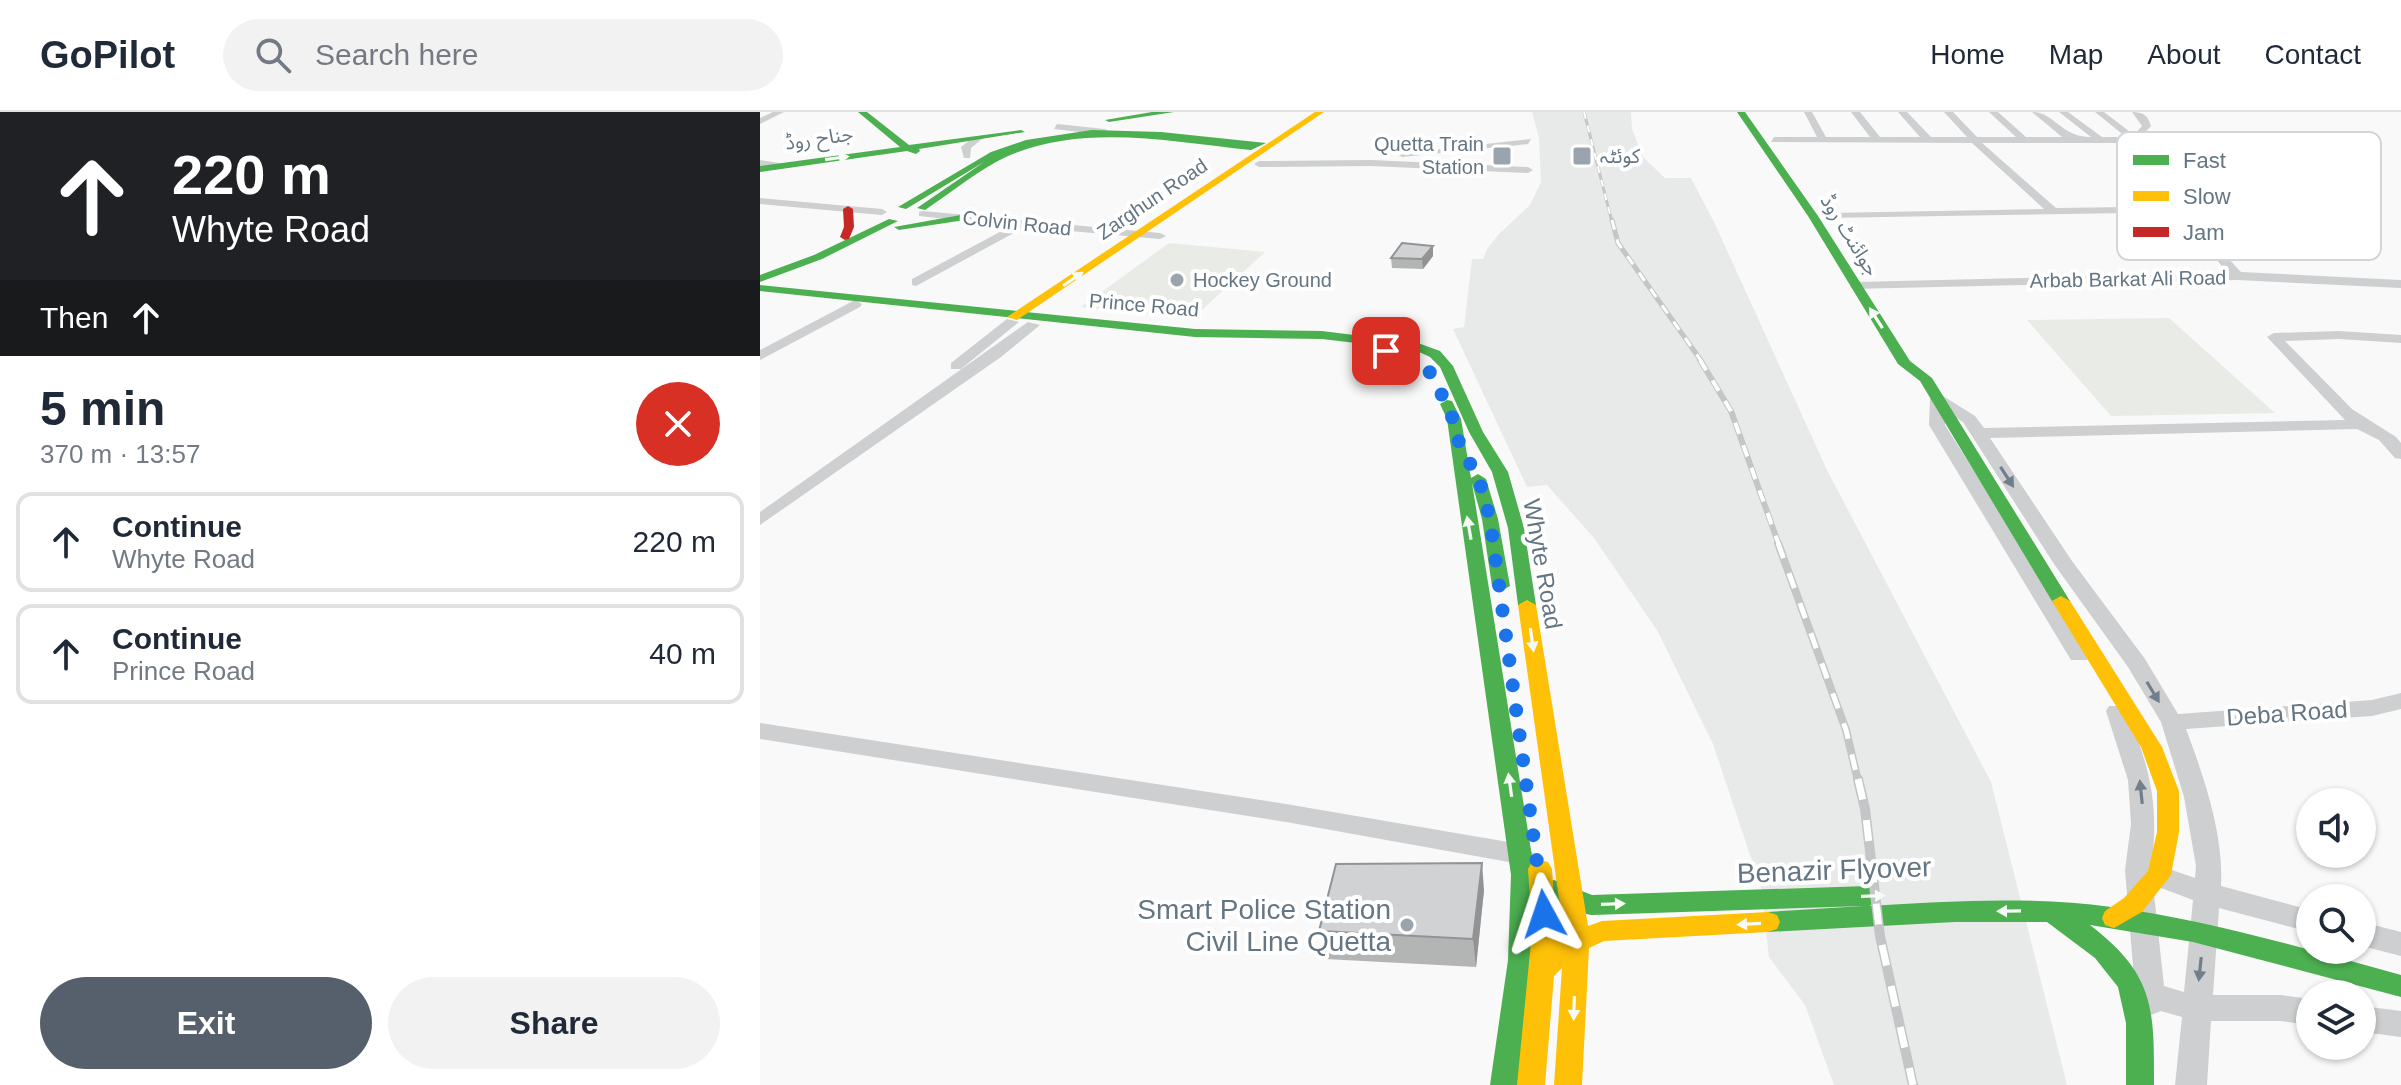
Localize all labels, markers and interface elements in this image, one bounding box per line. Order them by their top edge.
search box [223,19,783,91]
icon: search [251,33,295,77]
text: GoPilot [40,34,175,76]
text: Search here [315,38,479,71]
text: Home [1930,39,2005,70]
text: Map [2049,39,2103,70]
text: About [2147,39,2221,70]
text: Contact [2265,39,2361,70]
street label: جناح روڈ [783,122,855,158]
legend [2117,132,2381,260]
place label: Quetta Train Station [1374,133,1484,178]
text: 220 m [172,143,331,206]
icon: ahead [40,144,144,248]
marker: Quetta Train Station [1491,145,1513,167]
marker: کوئٹہ [1571,145,1593,167]
place label: کوئٹہ [1600,145,1641,168]
text: Fast [2183,148,2226,173]
one-way arrow [825,151,850,164]
street label: Zarghun Road [1093,154,1211,244]
text: Slow [2183,184,2231,209]
street label: جوائنٹ روڈ [1816,190,1884,280]
street label: Colvin Road [962,206,1072,240]
text: Whyte Road [172,209,370,250]
text: Jam [2183,220,2225,245]
street label: Arbab Barkat Ali Road [2029,266,2227,292]
place label: Hockey Ground [1193,269,1332,291]
marker: Hockey Ground [1168,271,1186,289]
one-way arrow [1062,273,1084,287]
street label: Prince Road [1088,289,1200,321]
icon: ahead [124,296,168,340]
text: Then [40,301,108,334]
one-way arrow [1869,308,1884,329]
pin [1352,317,1420,385]
icon: arrive [1364,329,1408,373]
text: 5 min [40,382,165,435]
button: close [636,382,720,466]
text: 370 m · 13:57 [40,439,200,469]
one-way arrow [1999,466,2014,488]
street label: Whyte Road [1518,497,1568,631]
text: Continue [112,510,242,543]
one-way arrow [1462,516,1474,541]
icon: ahead [44,520,88,564]
text: 220 m [633,525,716,558]
text: Whyte Road [112,544,255,574]
text: Continue [112,622,242,655]
one-way arrow [1526,627,1539,652]
icon: ahead [44,632,88,676]
text: 40 m [649,637,716,670]
text: Prince Road [112,656,255,686]
one-way arrow [2146,681,2161,702]
street label: Deba Road [2225,695,2349,731]
one-way arrow [1503,772,1516,797]
one-way arrow [2134,779,2147,804]
map controls [2296,788,2376,1060]
button: sound [2296,788,2376,868]
street label: Benazir Flyover [1736,851,1932,889]
position arrow [1502,872,1586,956]
button: search [2296,884,2376,964]
one-way arrow [1861,890,1886,903]
place label: Smart Police Station Civil Line Quetta [1137,894,1391,957]
one-way arrow [1601,897,1626,910]
one-way arrow [1996,905,2021,917]
marker: Smart Police Station Civil Line Quetta [1398,916,1416,934]
one-way arrow [1736,918,1761,931]
one-way arrow [2193,957,2206,982]
button: Exit [40,977,372,1069]
button: Share [388,977,720,1069]
button: layers [2296,980,2376,1060]
one-way arrow [1568,996,1581,1021]

